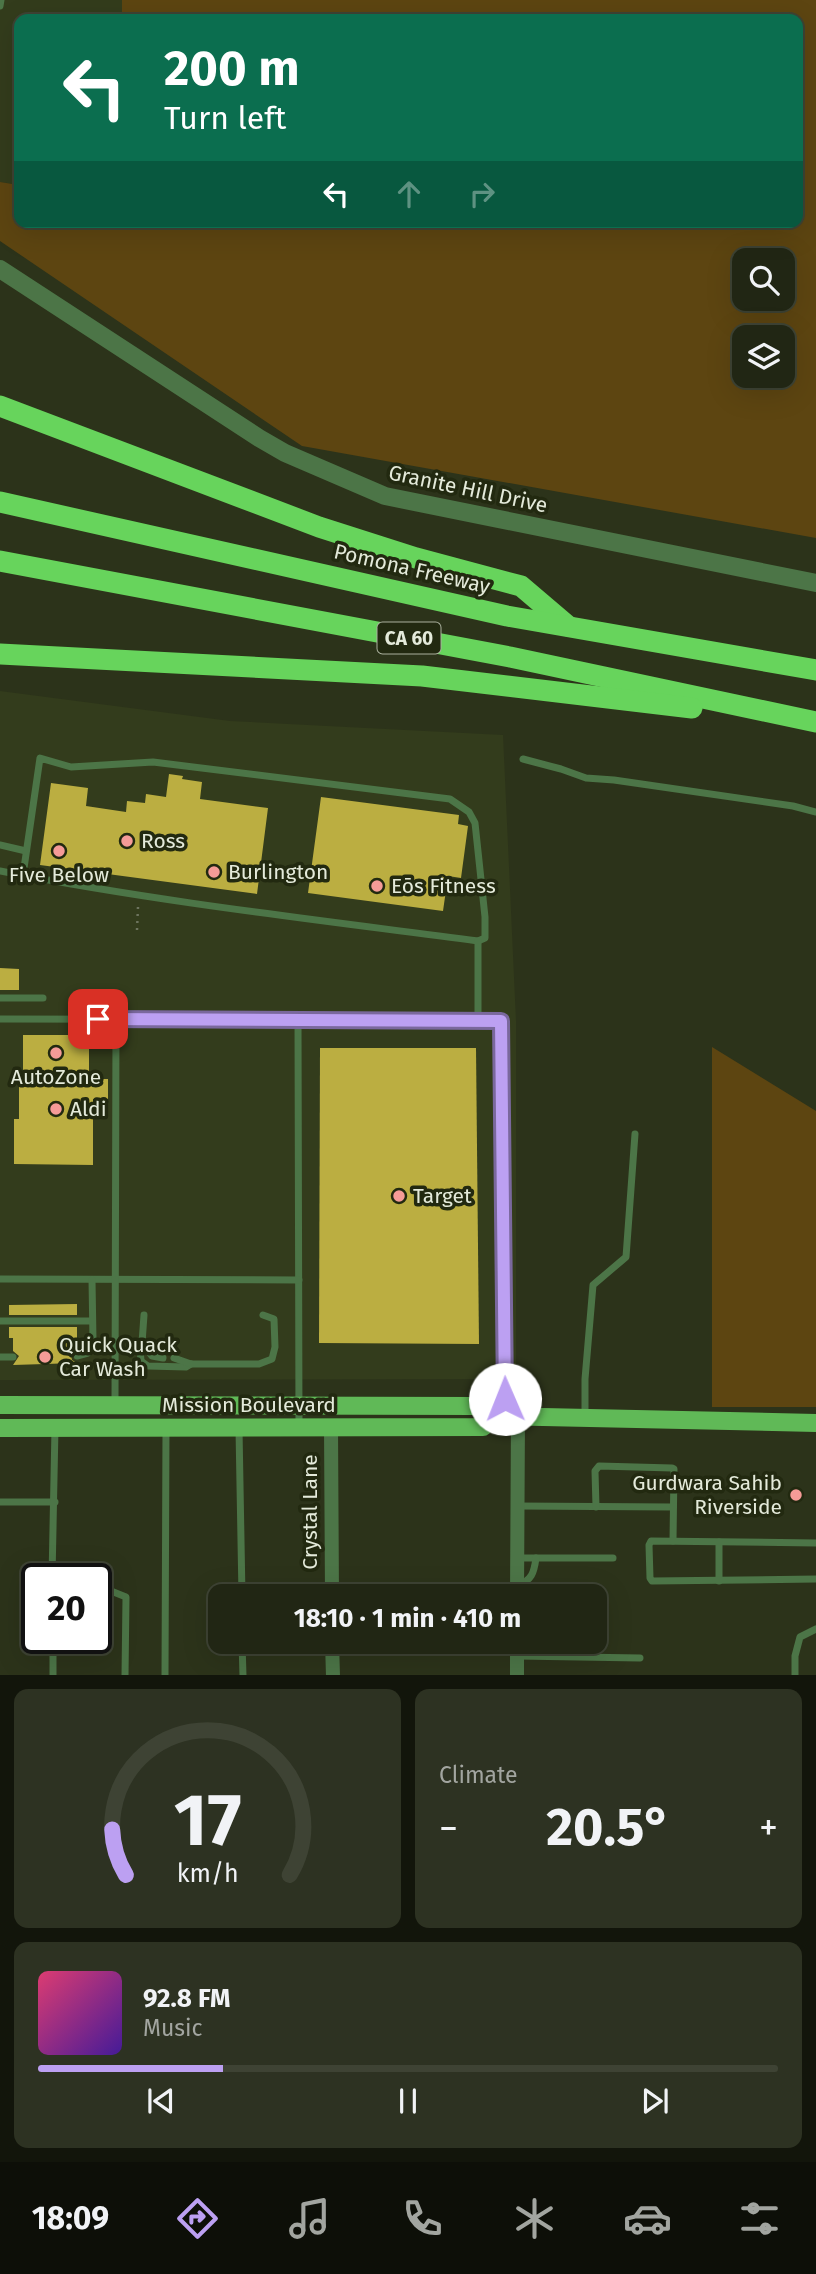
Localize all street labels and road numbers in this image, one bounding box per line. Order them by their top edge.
street label: Granite Hill Drive [386,459,550,519]
street label: Pomona Freeway [331,538,493,600]
road number: CA 60 [378,622,440,653]
street label: Mission Boulevard [162,1392,336,1418]
street label: Crystal Lane [297,1454,323,1570]

